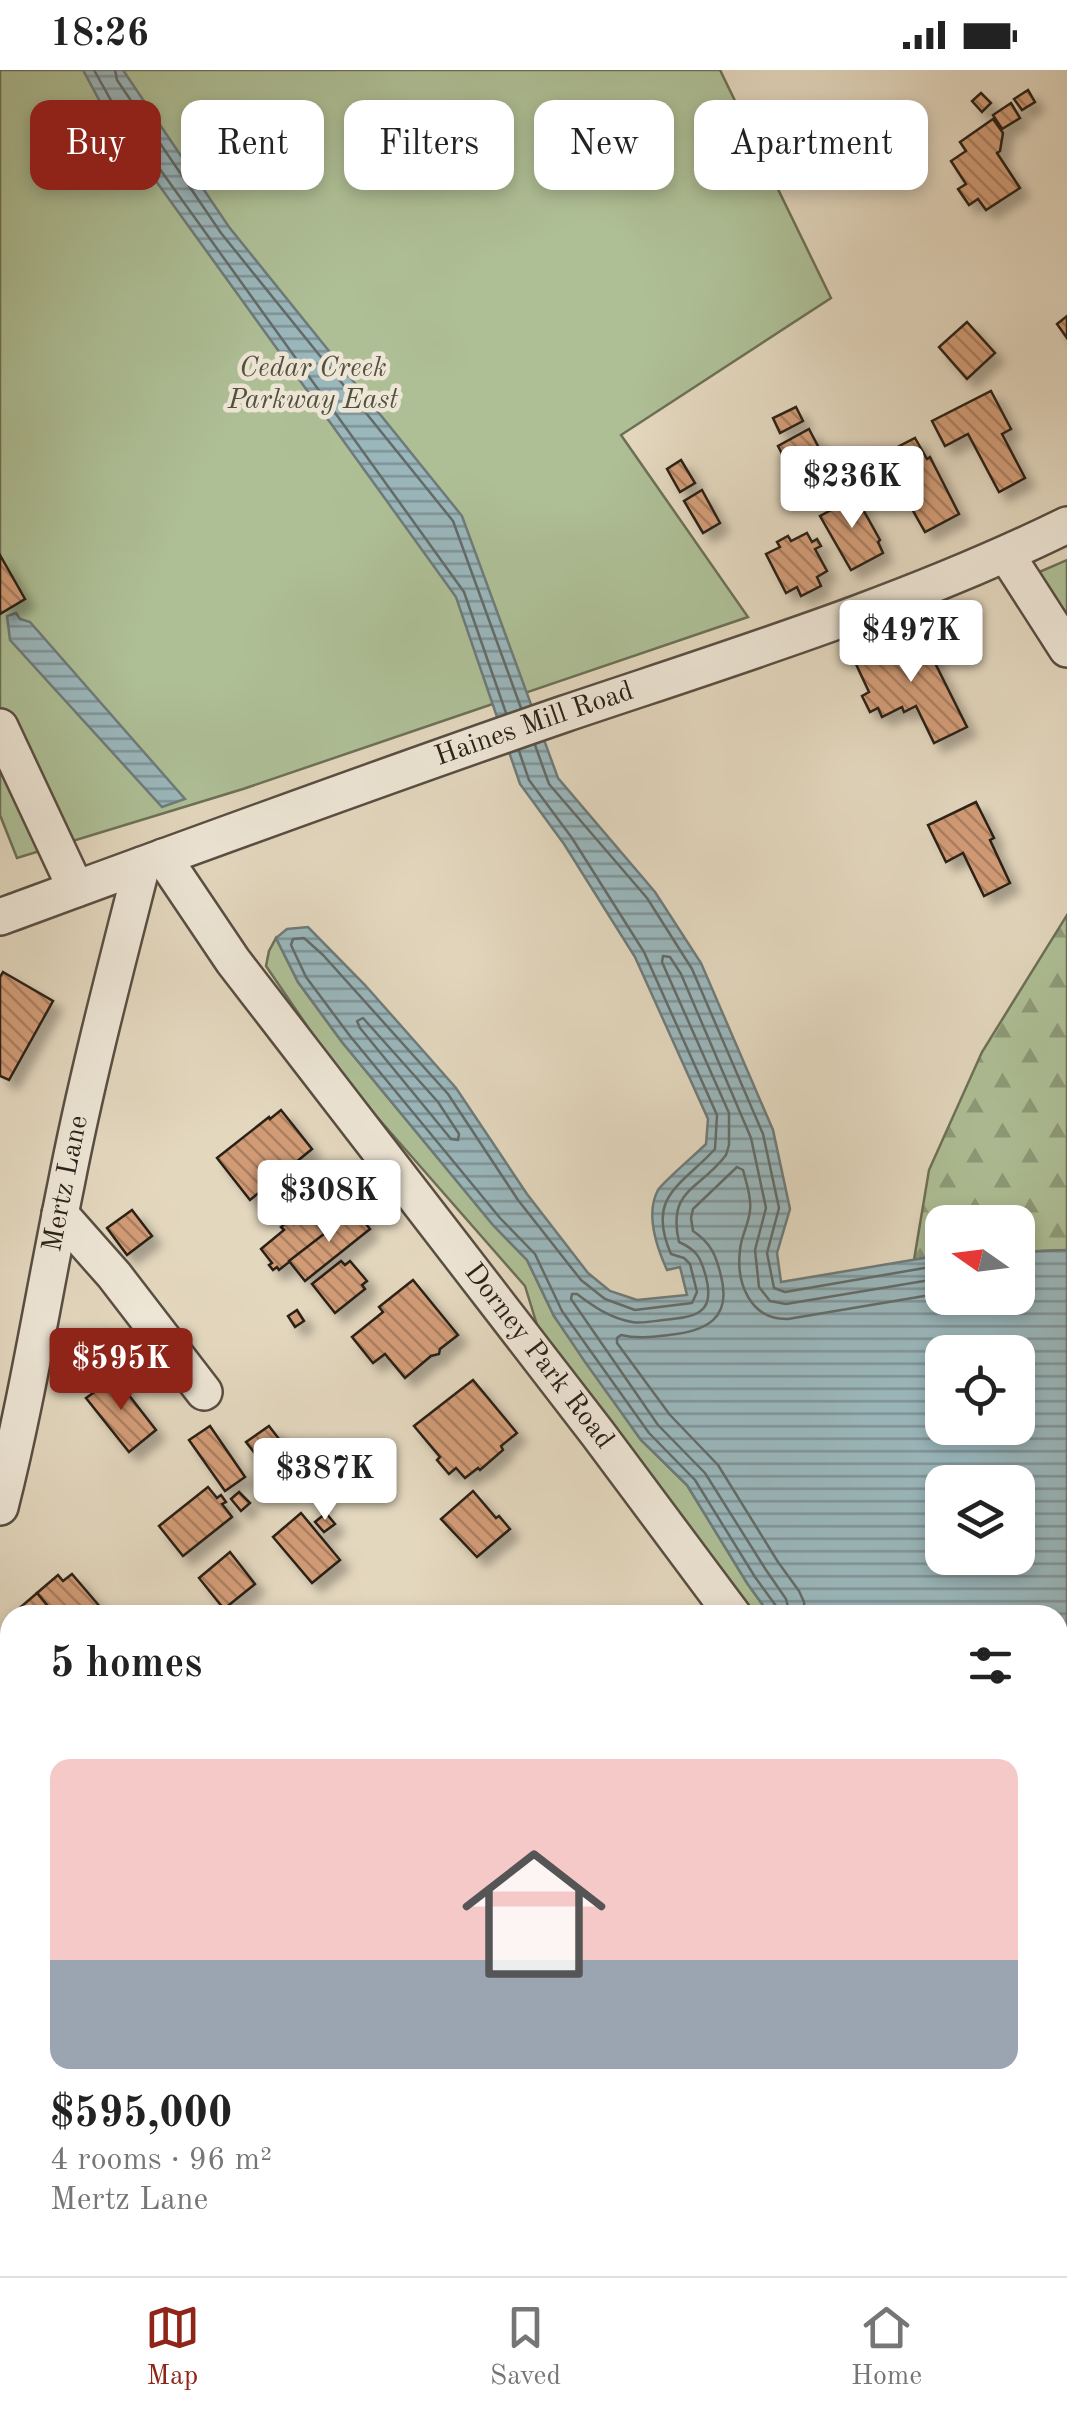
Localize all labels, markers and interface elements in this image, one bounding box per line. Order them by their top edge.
text: 18:26 [50,16,149,54]
chip: Buy [30,100,161,190]
chip: Rent [181,100,324,190]
chip: Filters [344,100,514,190]
chip: New [534,100,674,190]
chip: Apartment [694,100,928,190]
park label: Cedar Creek Parkway East [227,355,399,415]
pin: $236K [782,446,922,531]
text: $236K [803,462,901,494]
pin: $497K [841,600,981,685]
text: $497K [862,616,960,648]
street label: Haines Mill Road [432,678,637,772]
street label: Mertz Lane [39,1113,94,1254]
pin: $308K [259,1160,399,1245]
text: $308K [280,1176,378,1208]
north arrow [925,1205,1035,1315]
map controls [925,1205,1035,1575]
street label: Dorney Park Road [458,1259,618,1454]
pin: $595K [51,1328,191,1413]
button: locate [925,1335,1035,1445]
text: $595K [72,1344,170,1376]
pin: $387K [255,1438,395,1523]
text: $387K [276,1454,374,1486]
button: layers [925,1465,1035,1575]
icon: filters [963,1638,1018,1693]
text: 5 homes [50,1644,202,1686]
icon: home [444,1824,624,2004]
text: $595,000 [50,2094,232,2136]
text: 4 rooms · 96 m² [50,2145,272,2177]
text: Mertz Lane [50,2185,208,2217]
tab: Map [145,2300,200,2395]
tab: Saved [490,2300,561,2395]
tab: Home [851,2300,922,2395]

